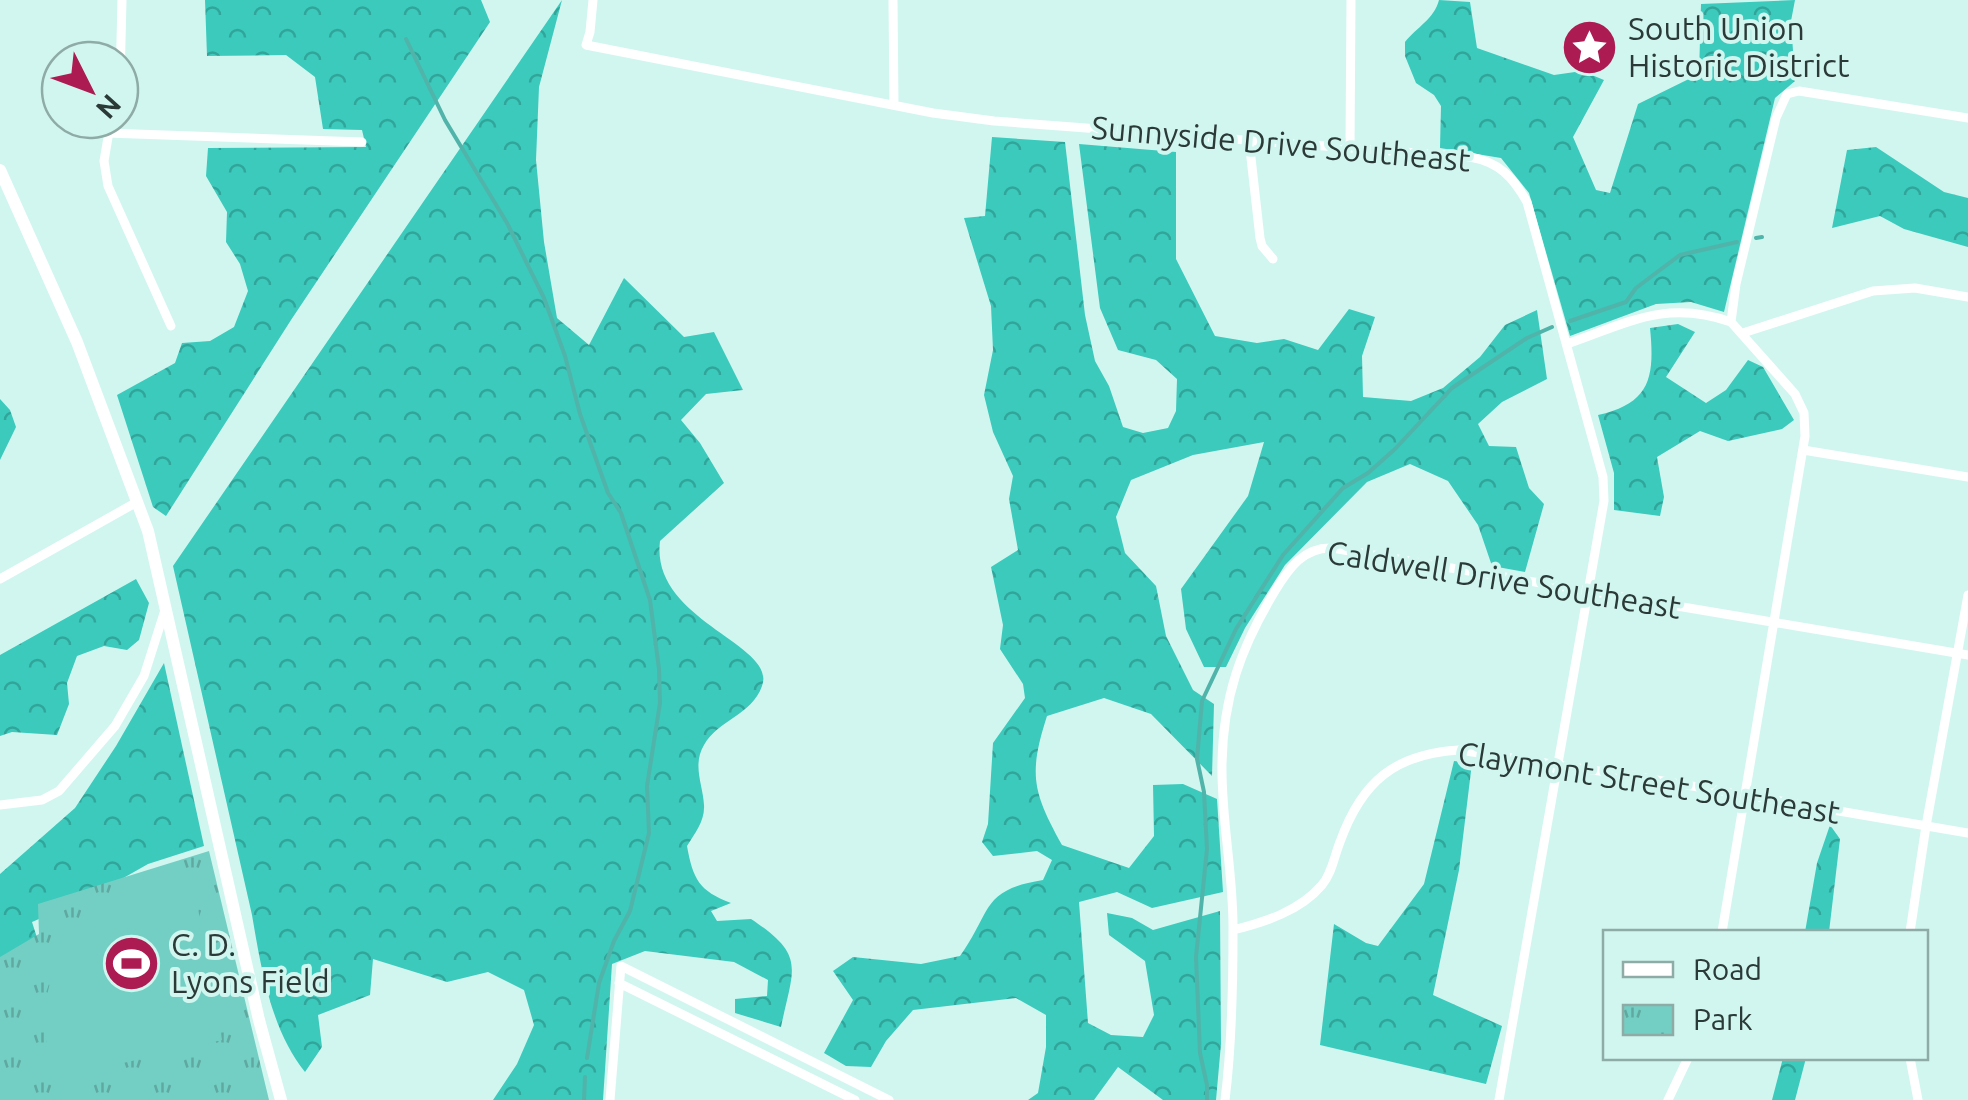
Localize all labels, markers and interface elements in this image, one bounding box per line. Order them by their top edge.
place label: South Union Historic District [1628,10,1850,83]
place icon: South Union Historic District [1559,17,1619,77]
north arrow [40,40,140,140]
text: N [90,89,127,125]
street label: Sunnyside Drive Southeast [1090,108,1472,178]
street label: Caldwell Drive Southeast [1325,533,1684,625]
street label: Claymont Street Southeast [1456,734,1843,830]
place label: C. D. Lyons Field [171,926,330,999]
legend [1603,930,1928,1060]
sports icon: C. D. Lyons Field [102,933,162,993]
text: Road [1693,952,1762,986]
text: Park [1693,1002,1753,1036]

